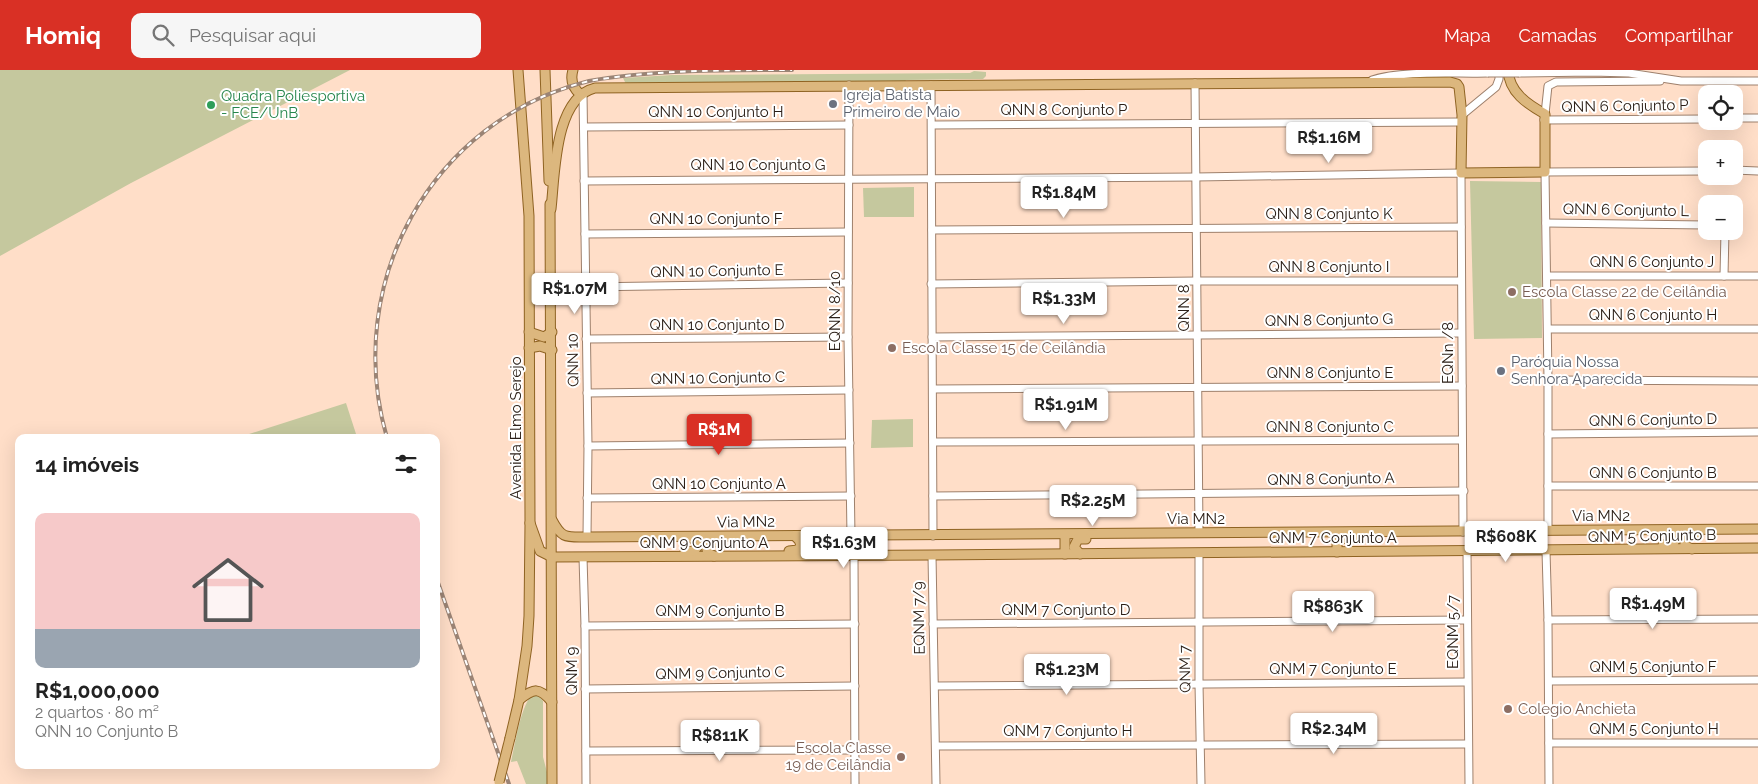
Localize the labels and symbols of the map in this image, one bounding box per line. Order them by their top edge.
place label: Igreja Batista Primeiro de Maio [843,86,960,121]
place label: Quadra Poliesportiva - FCE/UnB [221,87,365,122]
street label: QNN 6 Conjunto P [1561,96,1689,116]
marker: Igreja Batista Primeiro de Maio [827,98,839,110]
marker: Quadra Poliesportiva - FCE/UnB [205,99,217,111]
street label: QNN 8 Conjunto P [1001,101,1127,119]
street label: QNN 10 Conjunto H [648,103,784,121]
pin: R$1.16M [1283,122,1375,164]
street label: QNN 10 Conjunto G [691,156,825,174]
pin: R$1.84M [1018,176,1110,219]
street label: QNN 6 Conjunto L [1563,200,1690,220]
street label: QNN 8 Conjunto K [1265,205,1393,223]
street label: QNN 10 Conjunto F [649,210,783,228]
street label: QNN 6 Conjunto J [1590,253,1714,271]
street label: QNN 8 Conjunto I [1268,258,1390,276]
street label: QNN 10 Conjunto E [650,261,784,281]
street label: EQNN 8/10 [826,271,844,351]
pin: R$1.07M [529,272,621,315]
pin: R$1.33M [1018,282,1110,325]
place label: Escola Classe 22 de Ceilândia [1522,283,1727,301]
street label: QNN 8 [1175,284,1193,332]
marker: Escola Classe 22 de Ceilândia [1506,286,1518,298]
street label: QNN 6 Conjunto H [1589,306,1717,324]
street label: QNN 8 Conjunto G [1265,310,1393,330]
street label: QNN 10 Conjunto D [650,316,785,334]
street label: EQNn /8 [1439,322,1457,384]
street label: QNN 10 [564,333,582,387]
place label: Escola Classe 15 de Ceilândia [902,339,1106,357]
marker: Escola Classe 15 de Ceilândia [886,342,898,354]
place label: Paróquia Nossa Senhora Aparecida [1511,353,1643,388]
street label: Avenida Elmo Serejo [507,356,525,500]
street label: QNN 8 Conjunto E [1267,364,1393,382]
marker: Paróquia Nossa Senhora Aparecida [1495,365,1507,377]
street label: QNN 10 Conjunto C [651,368,785,388]
pin: R$1.91M [1020,388,1112,431]
street label: QNN 6 Conjunto D [1589,410,1718,430]
pin: R$1M [689,414,749,456]
street label: QNN 8 Conjunto C [1266,418,1394,436]
street label: QNN 6 Conjunto B [1589,464,1717,482]
street label: QNN 8 Conjunto A [1267,469,1395,489]
street label: QNN 10 Conjunto A [652,475,786,493]
pin: R$2.25M [1047,484,1139,527]
street label: Via MN2 [1572,507,1630,525]
street label: Via MN2 [1167,510,1225,528]
street label: Via MN2 [717,512,775,532]
pin: R$608K [1465,520,1547,563]
pin: R$1.63M [798,526,890,569]
street label: QNM 5 Conjunto B [1588,526,1716,546]
street label: QNM 7 Conjunto A [1269,529,1397,547]
street label: QNM 9 Conjunto A [640,534,768,552]
street label: EQNM 7/9 [909,581,929,655]
pin: R$1.49M [1607,588,1699,630]
pin: R$863K [1292,590,1374,633]
street label: EQNM 5/7 [1444,595,1462,669]
street label: QNM 7 Conjunto D [1002,601,1131,619]
street label: QNM 9 Conjunto B [656,602,784,620]
street label: QNM 7 [1176,645,1194,693]
street label: QNM 9 [563,647,581,695]
pin: R$1.23M [1021,654,1113,696]
street label: QNM 5 Conjunto F [1589,658,1717,676]
street label: QNM 7 Conjunto E [1269,660,1397,678]
street label: QNM 9 Conjunto C [655,663,785,683]
place label: Colegio Anchieta [1518,700,1636,718]
marker: Colegio Anchieta [1502,703,1514,715]
pin: R$2.34M [1288,712,1380,755]
pin: R$811K [679,720,761,762]
street label: QNM 5 Conjunto H [1589,720,1719,738]
street label: QNM 7 Conjunto H [1003,722,1133,740]
place label: Escola Classe 19 de Ceilândia [786,739,891,774]
marker: Escola Classe 19 de Ceilândia [895,751,907,763]

